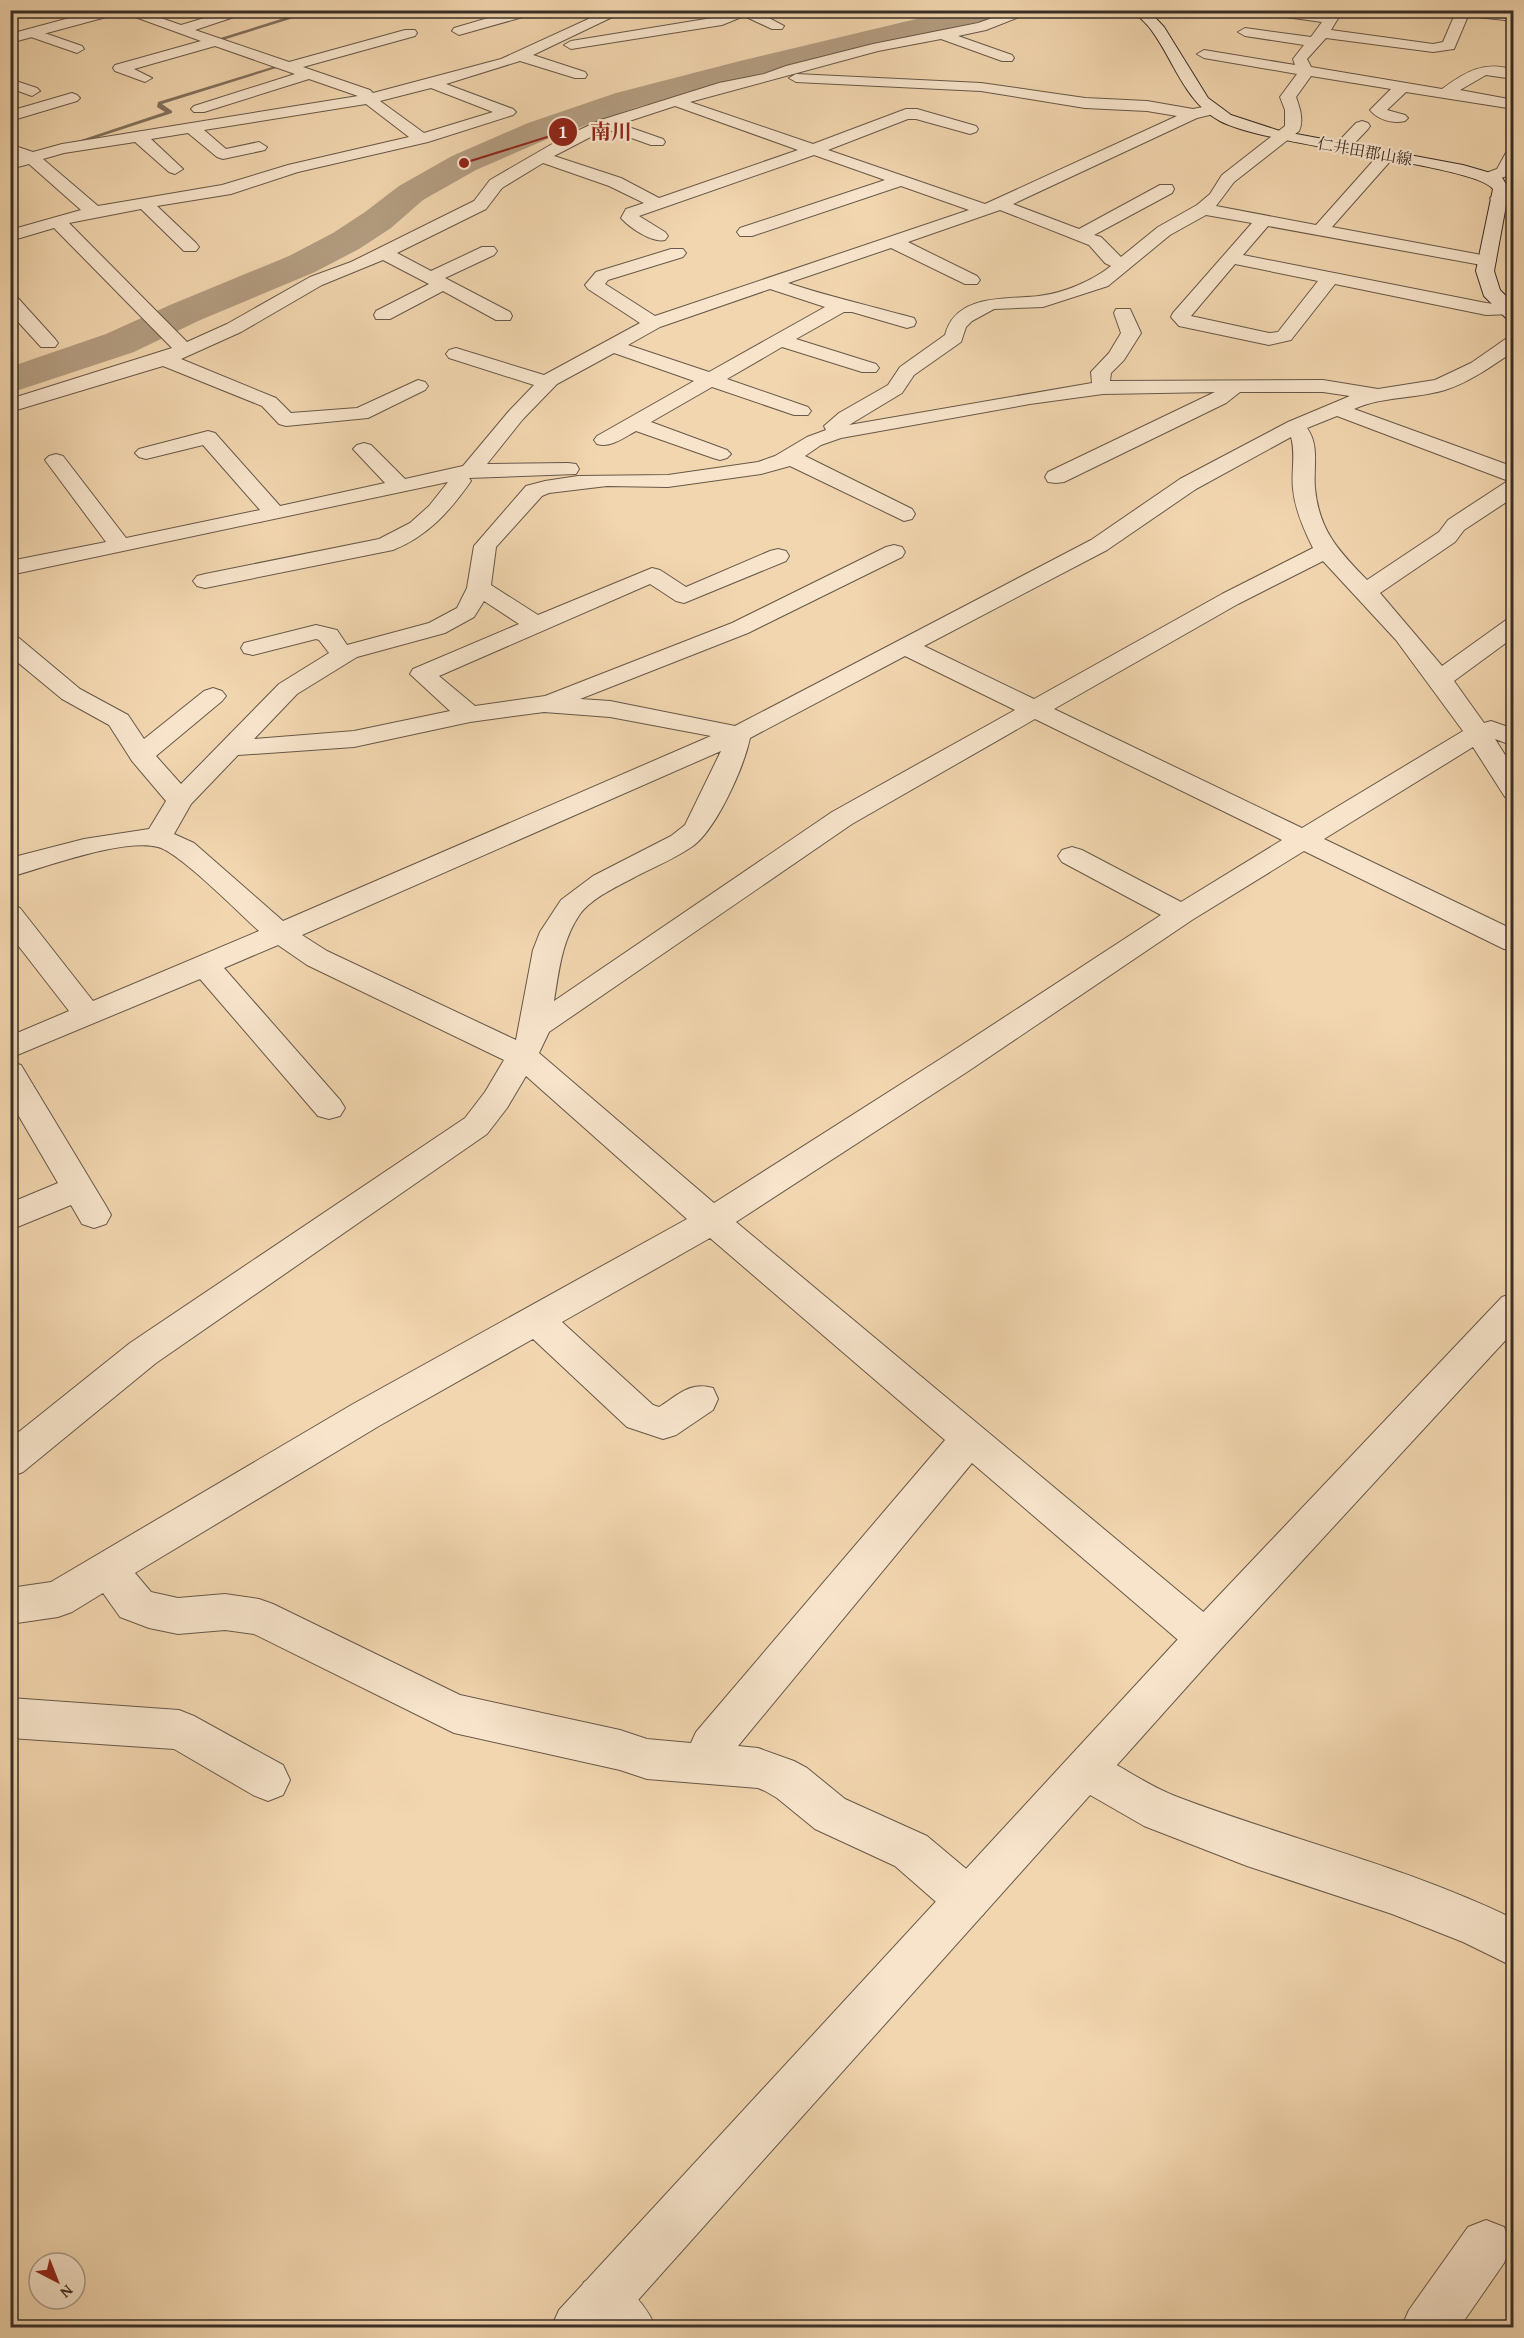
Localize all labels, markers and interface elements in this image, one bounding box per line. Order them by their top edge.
callout: 南川 [548,112,644,151]
text: 南川 [590,116,632,147]
text: 1 [558,118,568,145]
street label: 仁井田郡山線 [1316,131,1414,171]
north arrow [27,2251,87,2311]
text: N [55,2280,79,2305]

